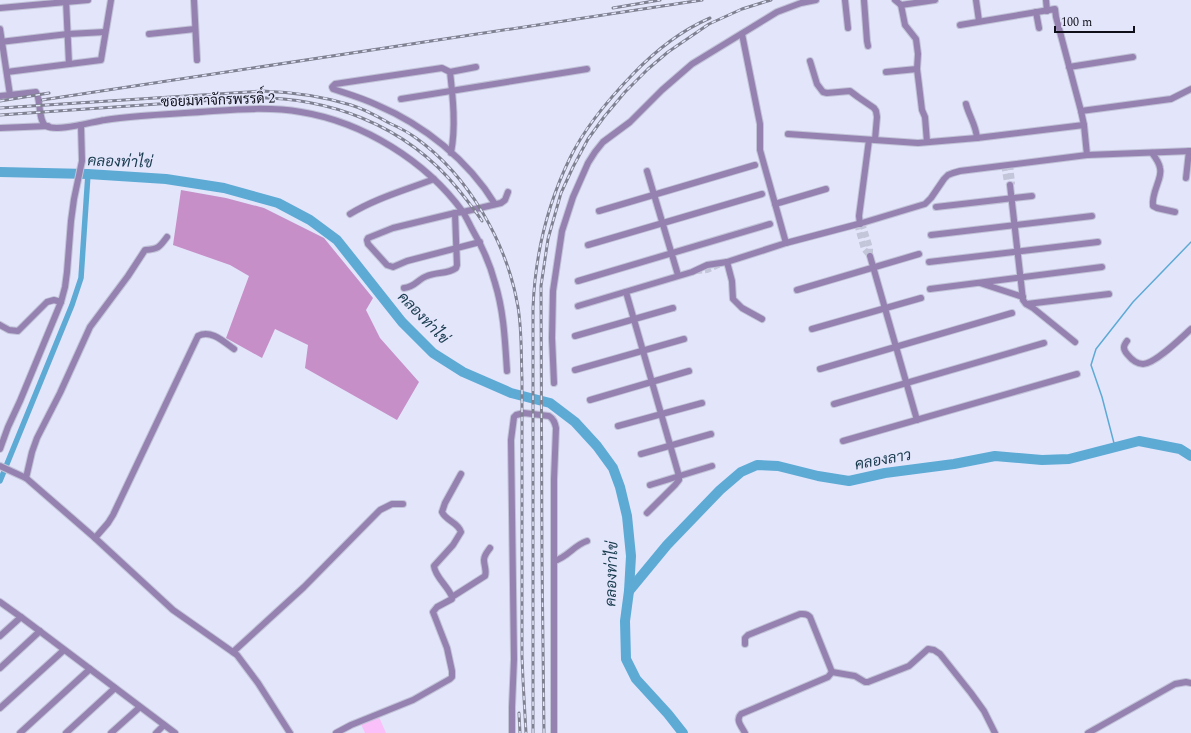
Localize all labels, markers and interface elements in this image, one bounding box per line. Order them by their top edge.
scale bar [1055,8,1134,34]
text: 100 m [1061,13,1092,32]
street label: ซอยมหาจักรพรรดิ์ 2 [160,85,275,112]
water label: คลองท่าไข่ [87,149,154,175]
water label: คลองท่าไข่ [392,287,455,350]
water label: คลองลาว [853,444,913,476]
water label: คลองท่าไข่ [599,540,625,607]

